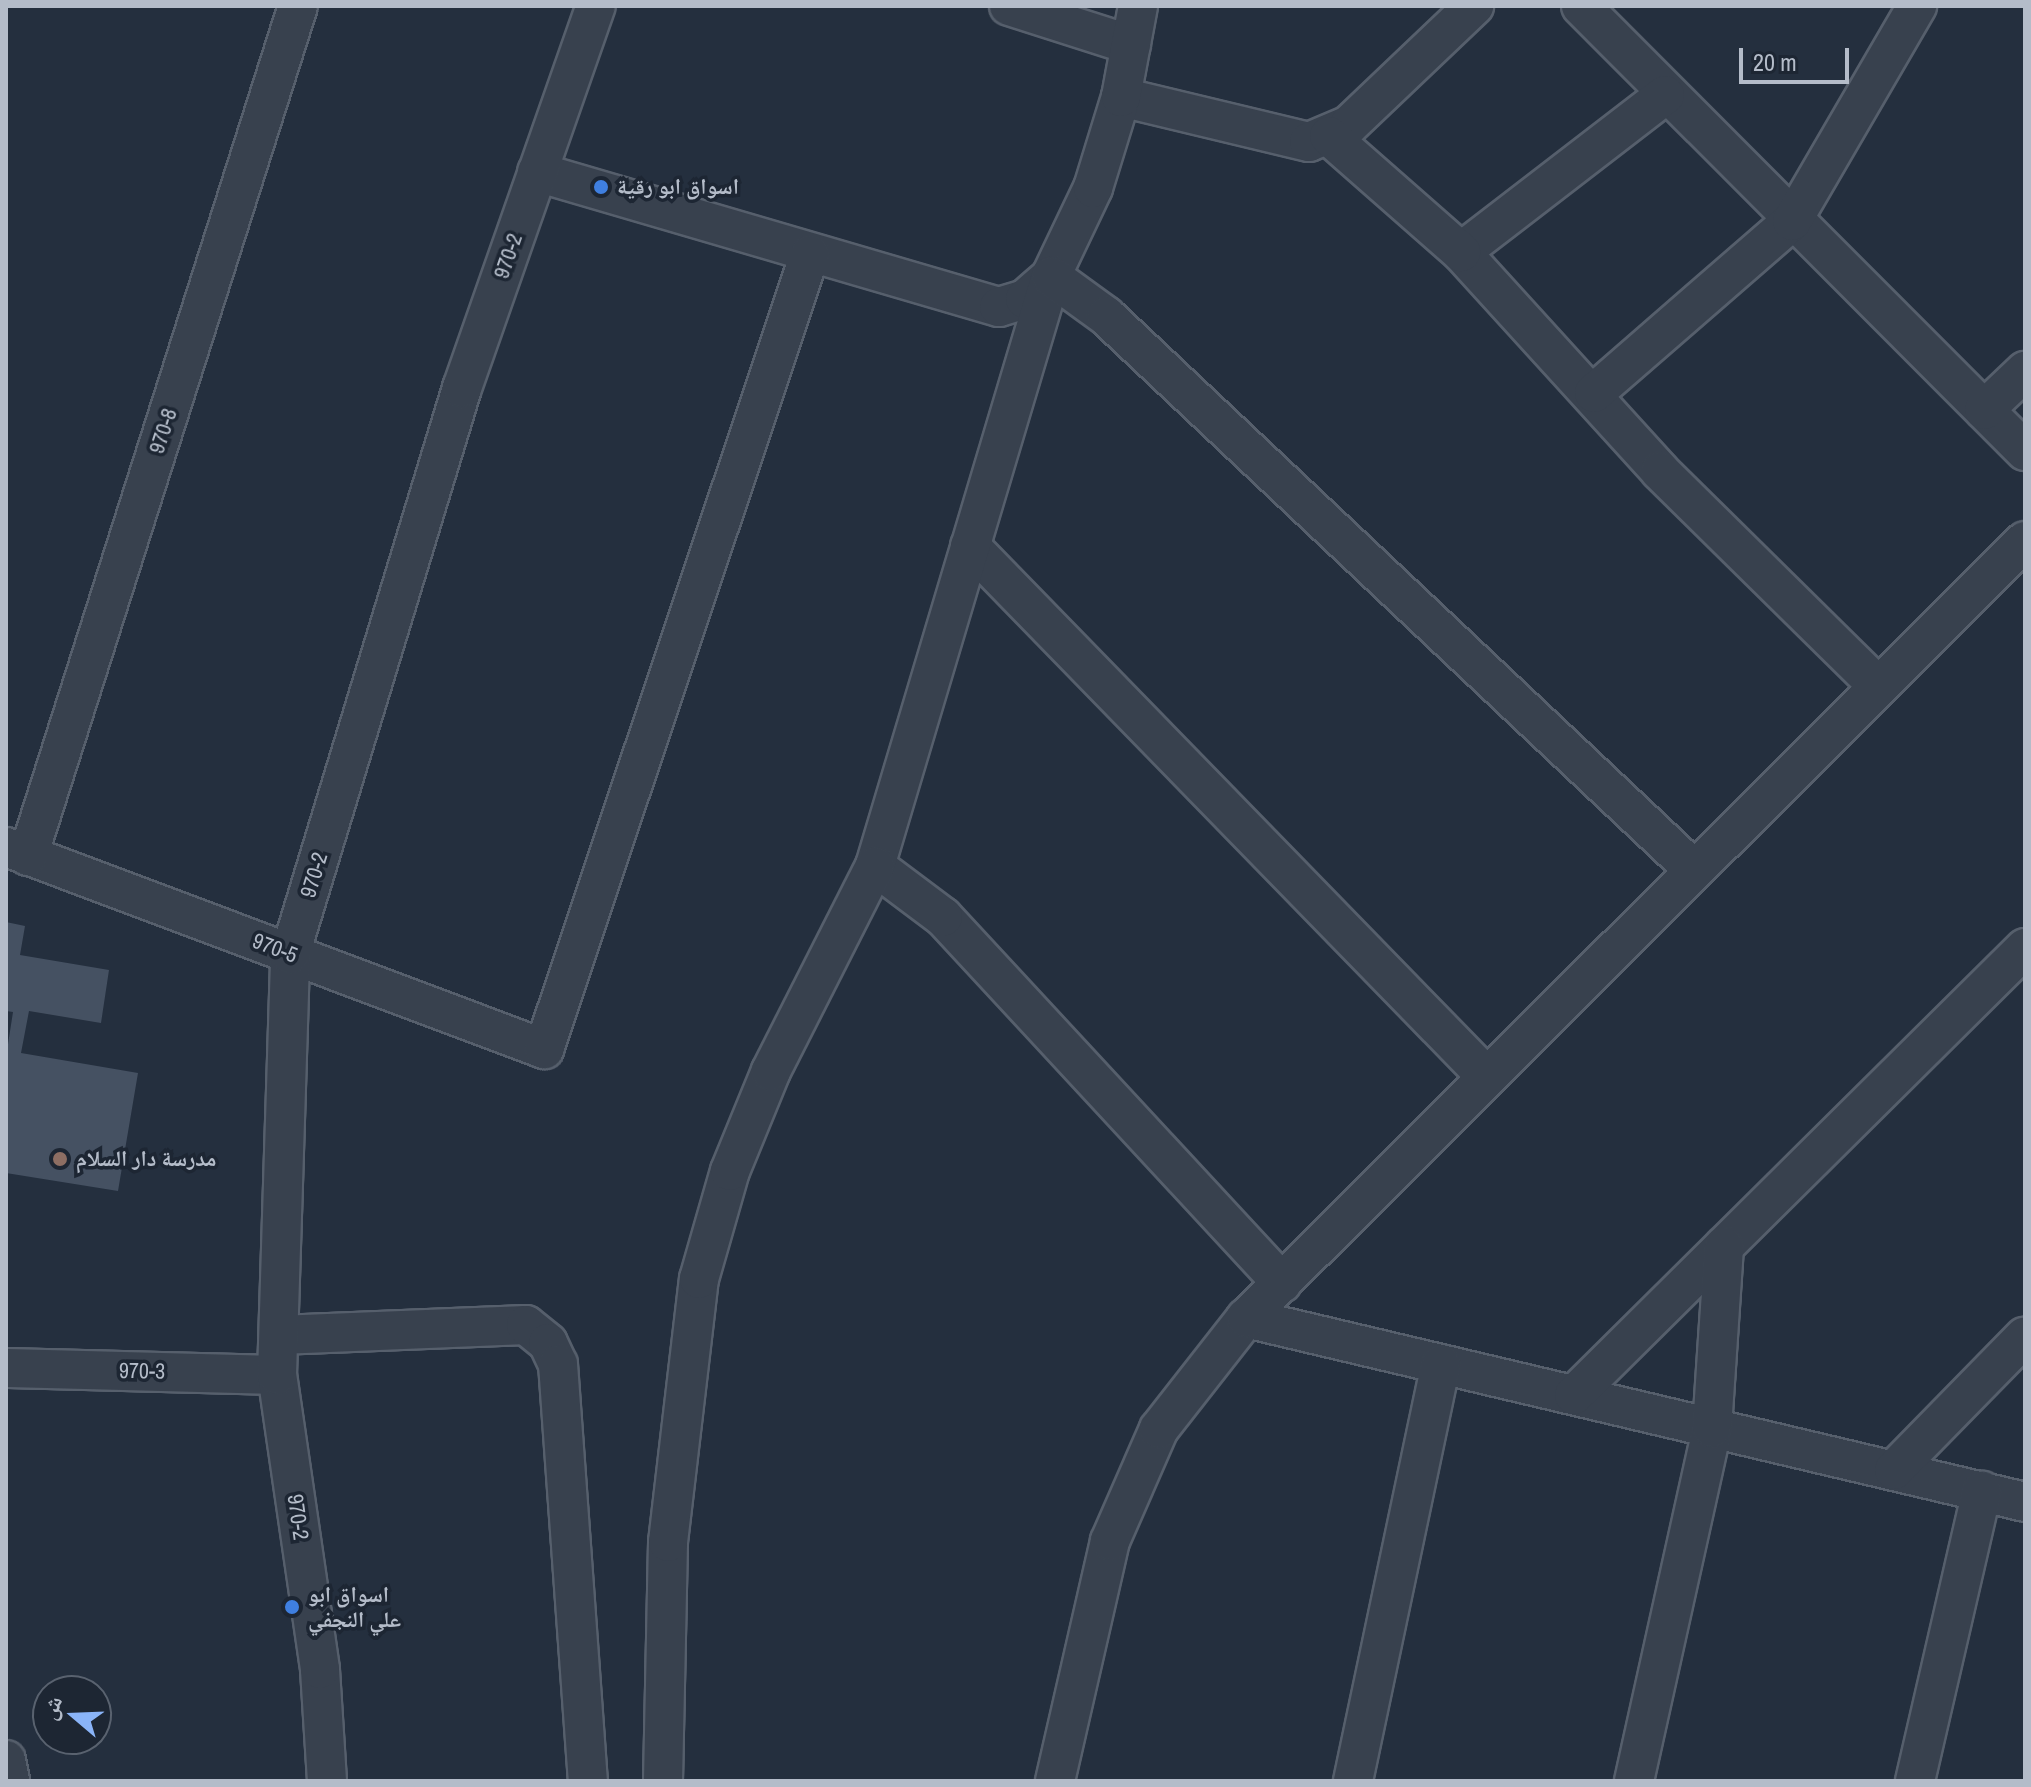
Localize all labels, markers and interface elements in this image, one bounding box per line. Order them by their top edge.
scale bar [1743,32,1853,82]
text: 20 m [1753,46,1797,78]
place label: اسواق ابو رقية [617,174,739,200]
marker: اسواق ابو رقية [592,178,610,196]
street label: 970-2 [488,230,528,282]
street label: 970-8 [143,405,183,457]
street label: 970-2 [295,849,333,901]
street label: 970-5 [249,927,301,969]
place label: مدرسة دار السلام [76,1146,216,1172]
marker: مدرسة دار السلام [51,1150,69,1168]
street label: 970-3 [119,1357,165,1385]
street label: 970-2 [282,1492,314,1542]
place label: اسواق ابو علي النجفي [308,1581,401,1632]
marker: اسواق ابو علي النجفي [283,1598,301,1616]
north arrow [32,1675,112,1755]
text: ش [33,1692,69,1724]

